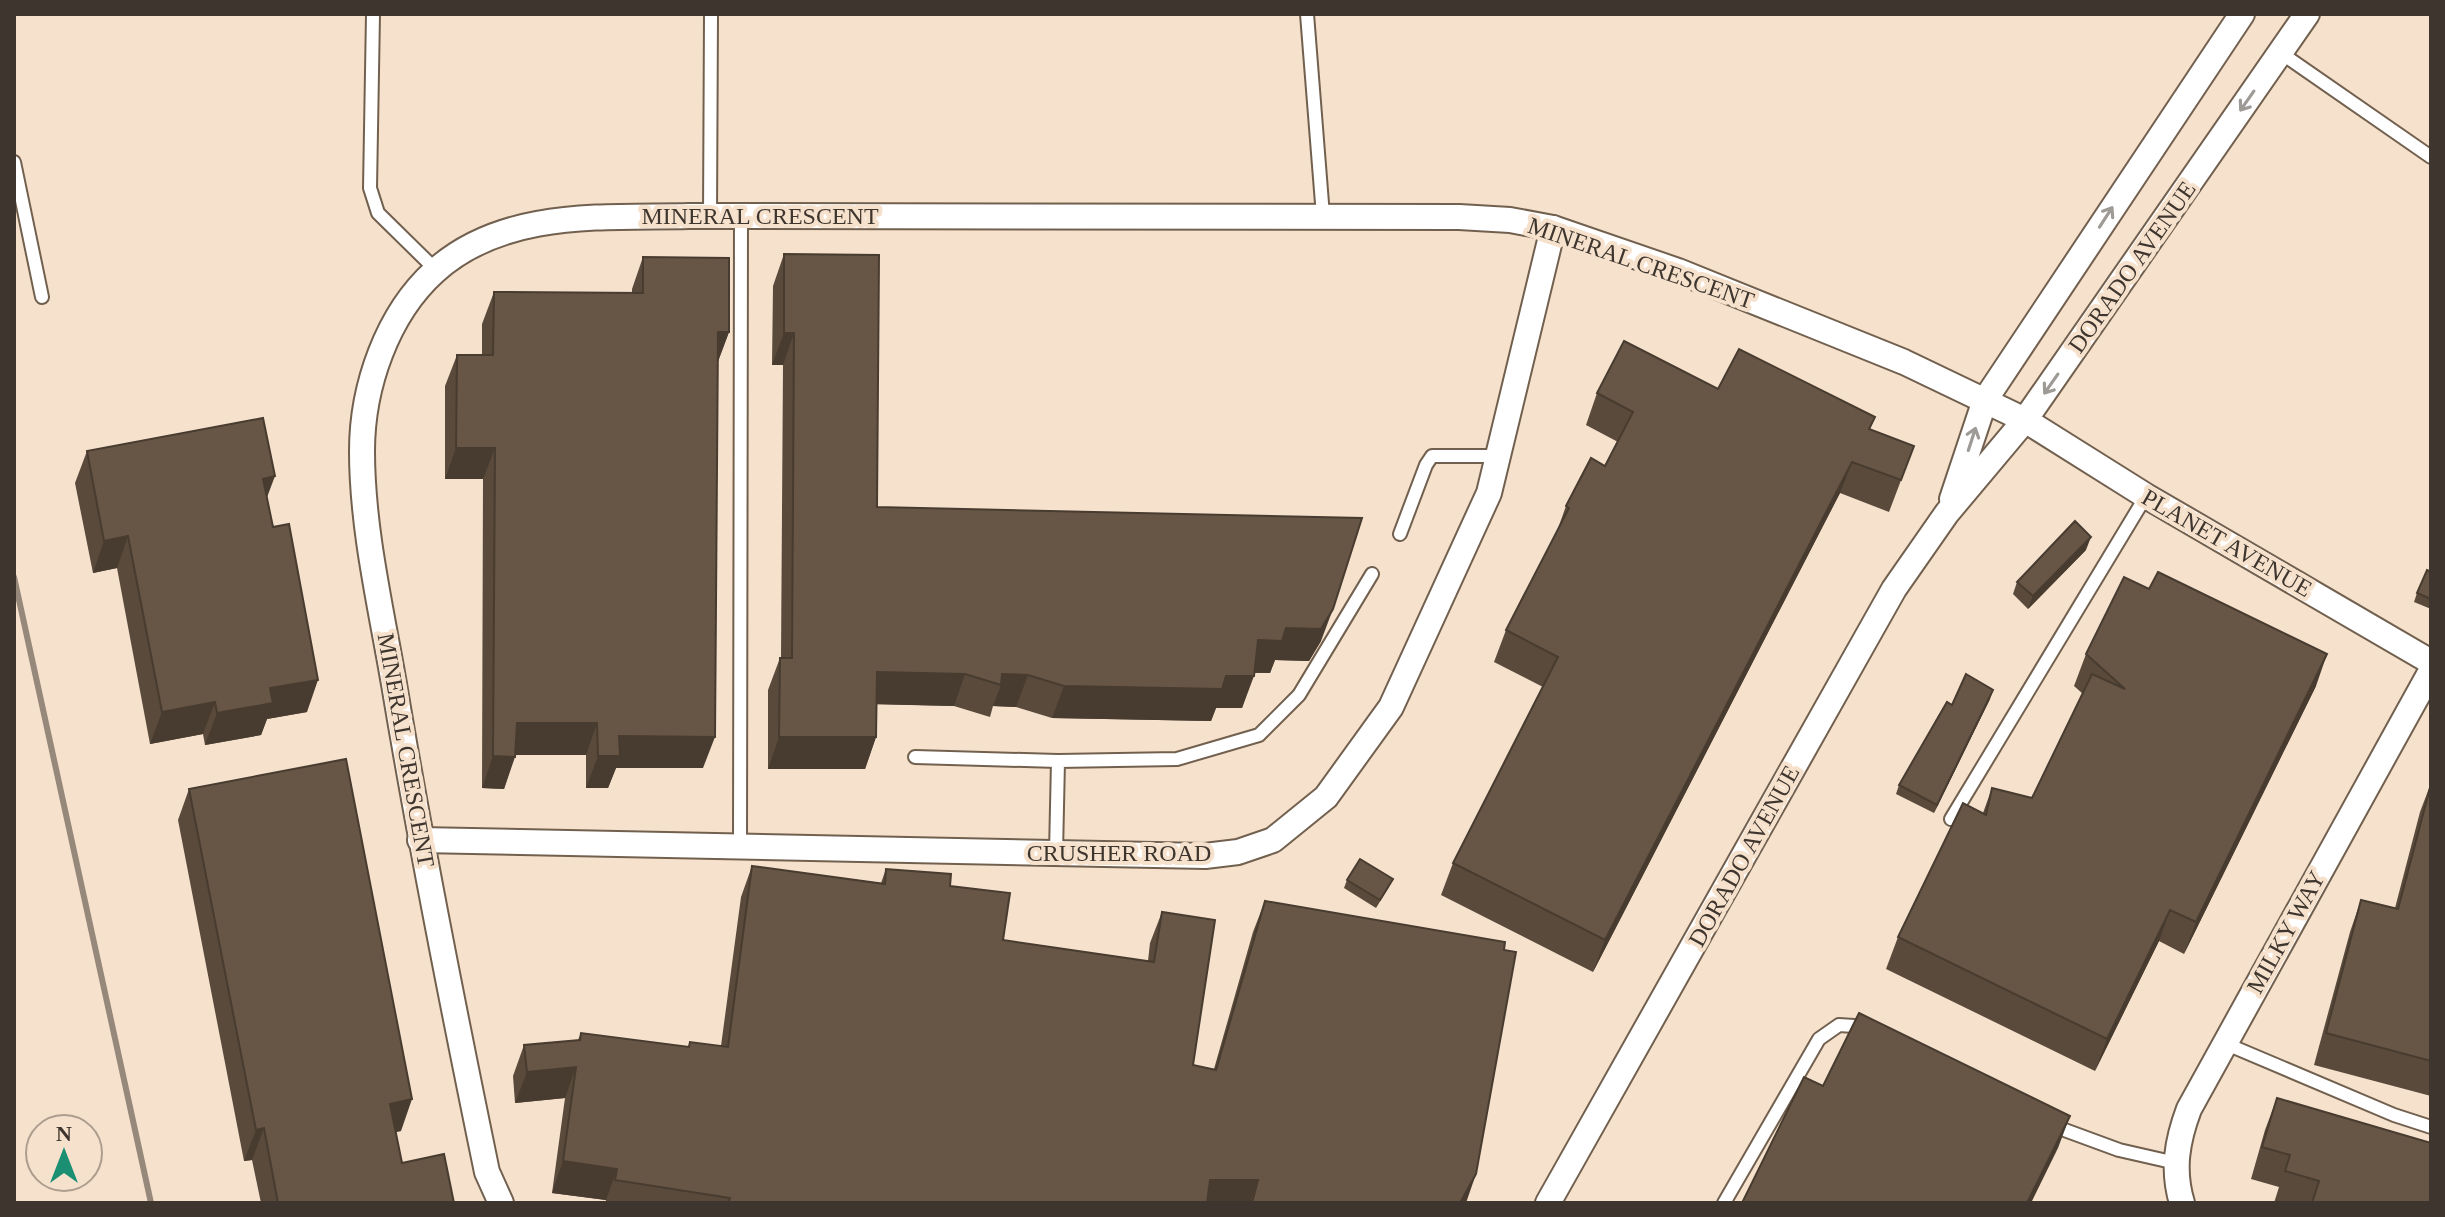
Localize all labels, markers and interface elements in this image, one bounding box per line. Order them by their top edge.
one-way arrow [2239,90,2255,112]
street label: DORADO AVENUE [2063,176,2201,358]
street label: MINERAL CRESCENT [641,203,879,229]
one-way arrow [2097,207,2114,229]
street label: MINERAL CRESCENT [1525,212,1758,314]
one-way arrow [2043,372,2059,394]
one-way arrow [1966,427,1980,452]
street label: PLANET AVENUE [2137,484,2317,602]
street label: MINERAL CRESCENT [373,631,439,869]
street label: DORADO AVENUE [1683,761,1805,951]
street label: CRUSHER ROAD [1027,840,1211,866]
street label: MILKY WAY [2242,866,2330,998]
north arrow [24,1113,104,1193]
text: N [56,1121,72,1146]

